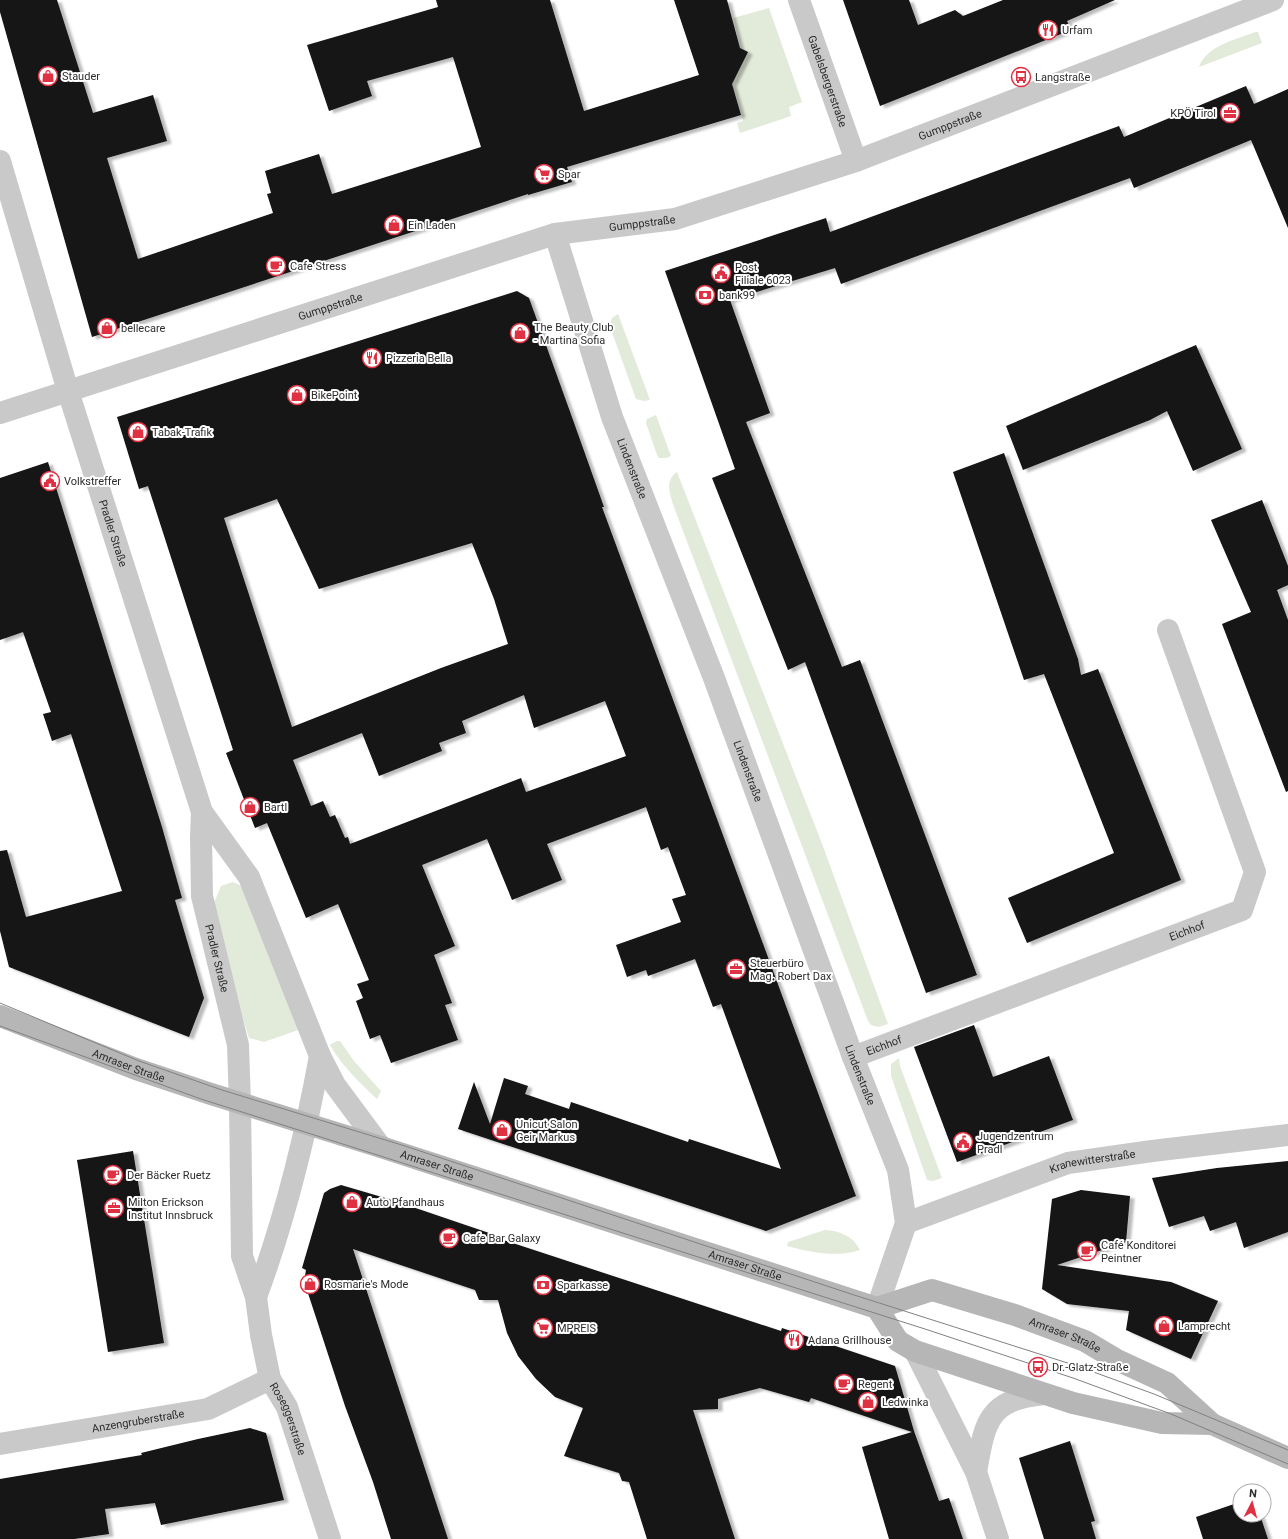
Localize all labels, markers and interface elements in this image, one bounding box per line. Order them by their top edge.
restaurant icon: Urfam [1037,19,1059,41]
place label: Urfam [1062,24,1092,37]
street label: Gabelsbergerstraße [805,34,850,129]
shop icon: Stauder [37,65,59,87]
bus stop icon: Langstraße [1010,66,1032,88]
place label: Stauder [62,70,100,83]
place label: Langstraße [1035,71,1090,84]
office icon: KPÖ Tirol [1219,102,1241,124]
street label: Gumppstraße [917,107,984,143]
place label: KPÖ Tirol [1170,107,1216,120]
supermarket icon: Spar [533,163,555,185]
place label: Spar [558,168,581,181]
street label: Gumppstraße [608,213,676,234]
shop icon: Ein Laden [383,214,405,236]
place label: Ein Laden [408,219,456,232]
cafe icon: Cafe Stress [265,255,287,277]
place label: Cafe Stress [290,260,347,273]
place label: Post Filiale 6023 [735,261,791,287]
public building icon: Post Filiale 6023 [710,262,732,284]
bank icon: bank99 [694,284,716,306]
place label: bank99 [719,289,755,302]
street label: Gumppstraße [297,290,364,323]
shop icon: bellecare [96,317,118,339]
place label: The Beauty Club - Martina Sofia [534,321,614,347]
place label: bellecare [121,322,166,335]
shop icon: The Beauty Club - Martina Sofia [509,322,531,344]
restaurant icon: Pizzeria Bella [361,347,383,369]
place label: Pizzeria Bella [386,352,451,365]
shop icon: BikePoint [286,384,308,406]
place label: BikePoint [311,389,358,402]
shop icon: Tabak-Trafik [127,421,149,443]
place label: Tabak-Trafik [152,426,212,439]
street label: Lindenstraße [614,437,649,501]
public building icon: Volkstreffer [39,470,61,492]
place label: Volkstreffer [64,475,121,488]
street label: Pradler Straße [96,498,130,569]
street label: Lindenstraße [731,739,765,804]
shop icon: Bartl [239,796,261,818]
place label: Bartl [264,801,287,814]
street label: Eichhof [1168,919,1207,944]
street label: Pradler Straße [202,923,231,994]
place label: Steuerbüro Mag. Robert Dax [750,957,832,983]
office icon: Steuerbüro Mag. Robert Dax [725,958,747,980]
street label: Eichhof [864,1033,904,1058]
street label: Lindenstraße [842,1043,878,1108]
street label: Amraser Straße [90,1047,167,1085]
place label: Unicut Salon Geir Markus [516,1118,578,1144]
shop icon: Unicut Salon Geir Markus [491,1119,513,1141]
place label: Jugendzentrum Pradl [977,1130,1054,1156]
public building icon: Jugendzentrum Pradl [952,1131,974,1153]
street label: Kranewitterstraße [1048,1147,1136,1176]
street label: Amraser Straße [399,1148,475,1184]
cafe icon: Der Bäcker Ruetz [102,1164,124,1186]
place label: Der Bäcker Ruetz [127,1169,211,1182]
shop icon: Auto Pfandhaus [341,1191,363,1213]
place label: Milton Erickson Institut Innsbruck [128,1196,214,1222]
place label: Auto Pfandhaus [366,1196,445,1209]
office icon: Milton Erickson Institut Innsbruck [103,1197,125,1219]
cafe icon: Cafe Bar Galaxy [438,1227,460,1249]
place label: Cafe Bar Galaxy [463,1232,541,1245]
place label: Café Konditorei Peintner [1101,1239,1176,1265]
cafe icon: Café Konditorei Peintner [1076,1240,1098,1262]
street label: Amraser Straße [707,1248,784,1284]
shop icon: Rosmarie's Mode [299,1273,321,1295]
bank icon: Sparkasse [532,1274,554,1296]
place label: Rosmarie's Mode [324,1278,408,1291]
place label: Sparkasse [557,1279,608,1292]
street label: Amraser Straße [1027,1315,1103,1356]
shop icon: Lamprecht [1153,1315,1175,1337]
supermarket icon: MPREIS [532,1317,554,1339]
place label: Lamprecht [1178,1320,1231,1333]
place label: MPREIS [557,1322,597,1335]
restaurant icon: Adana Grillhouse [783,1329,805,1351]
place label: Adana Grillhouse [808,1334,891,1347]
bus stop icon: Dr.-Glatz-Straße [1027,1356,1049,1378]
place label: Dr.-Glatz-Straße [1052,1361,1129,1374]
cafe icon: Regent [833,1373,855,1395]
place label: Regent [858,1378,893,1391]
street label: Roseggerstraße [267,1380,308,1457]
shop icon: Ledwinka [857,1391,879,1413]
place label: Ledwinka [882,1396,929,1409]
street label: Anzengruberstraße [91,1407,185,1435]
north arrow [1232,1483,1272,1523]
text: N [1248,1487,1258,1500]

